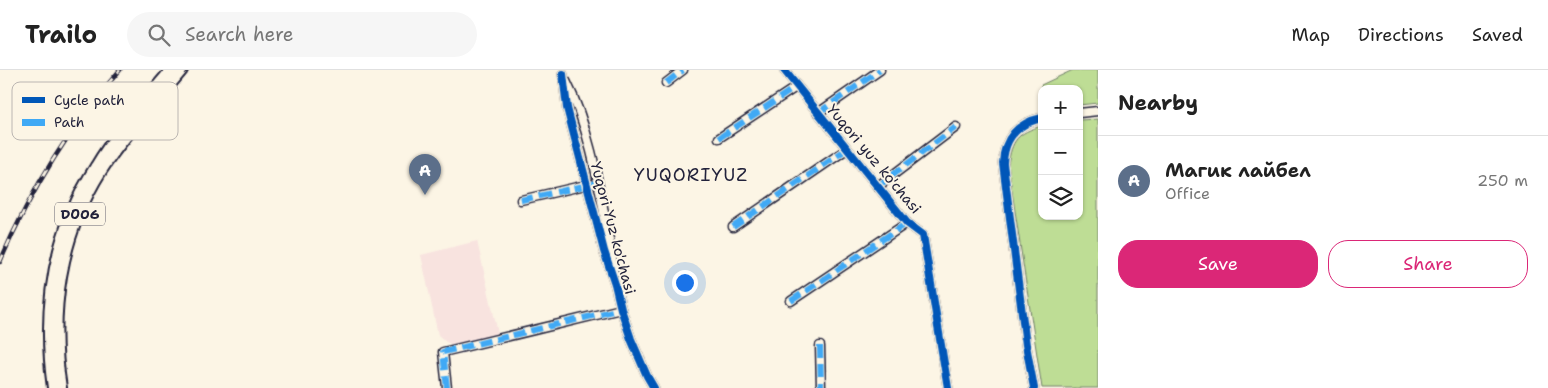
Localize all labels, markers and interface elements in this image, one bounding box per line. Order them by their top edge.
search box [127,12,477,57]
text: Trailo [25,19,97,51]
icon: search [145,21,173,49]
text: Search here [185,22,294,47]
text: Map [1292,23,1330,47]
text: Directions [1358,23,1444,47]
text: Saved [1472,23,1523,47]
legend [12,82,178,140]
map controls [1038,85,1083,220]
button: + [1038,85,1083,130]
text: Nearby [1118,89,1198,117]
text: Cycle path [54,91,125,109]
street label: Yuqori yuz ko'chasi [822,100,926,218]
text: Path [54,113,85,131]
button: − [1038,130,1083,175]
pin: A [409,154,441,195]
text: Магик лайбел [1165,158,1311,183]
street label: Yuqori Yuz ko'chasi [586,159,640,297]
district label: YUQORIYUZ [634,163,748,187]
text: A [1128,170,1140,191]
text: 250 m [1477,170,1528,191]
button: layers [1038,175,1083,220]
text: Office [1165,183,1210,204]
road number: D006 [55,202,105,226]
button: Save [1118,240,1318,288]
button: Share [1328,240,1528,288]
your location [672,270,698,296]

